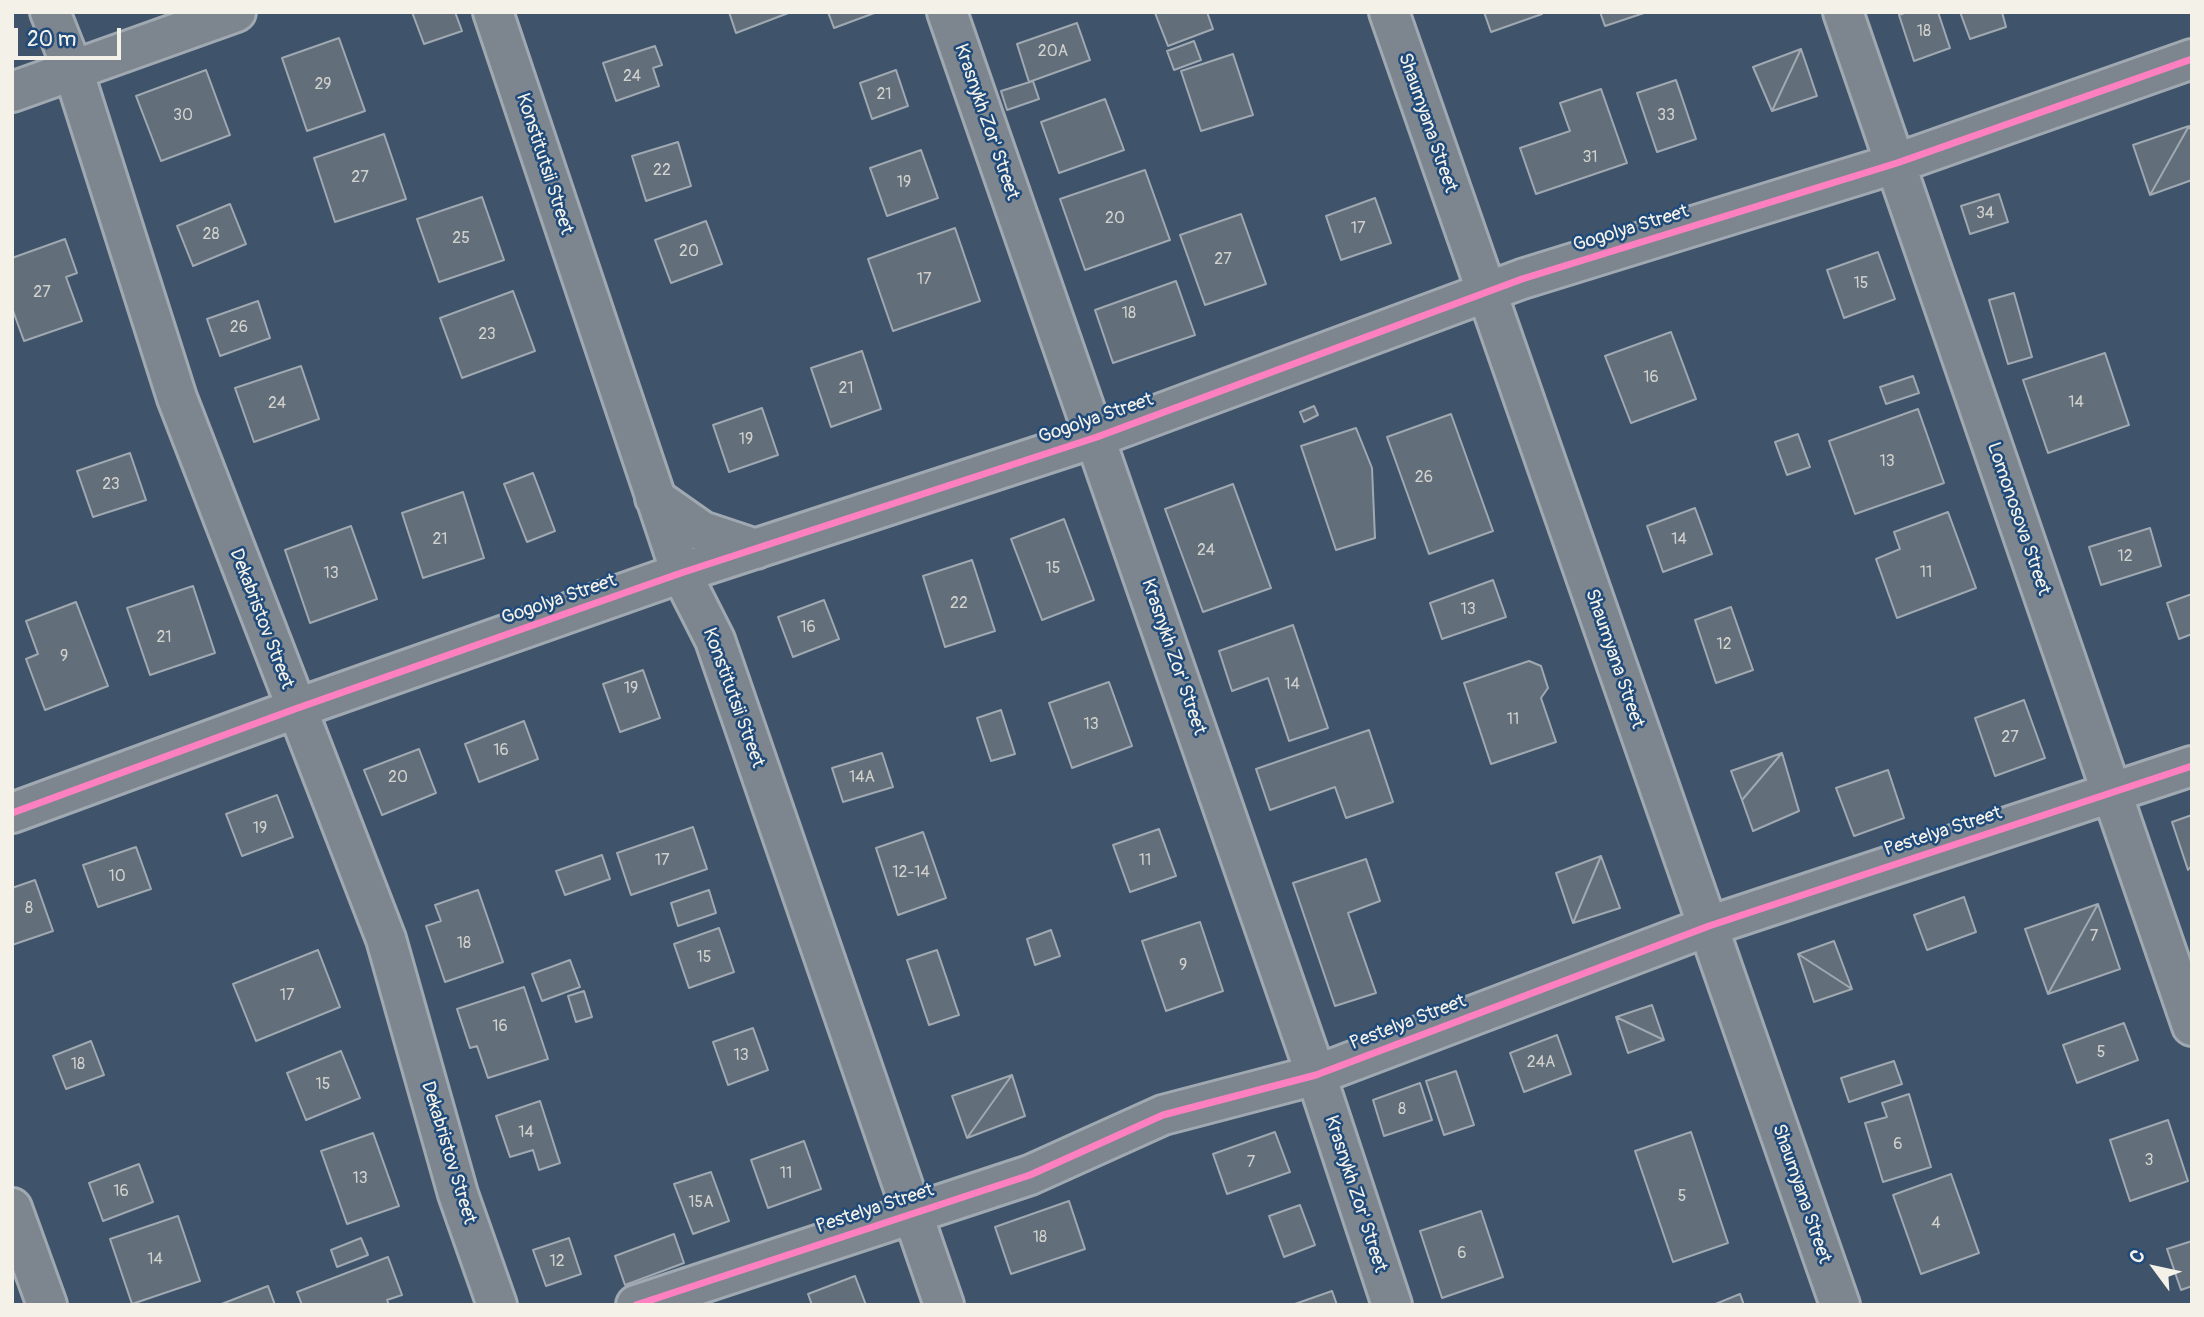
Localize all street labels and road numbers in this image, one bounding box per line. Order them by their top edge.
street label: Krasnykh Zor' Street [949,41,1023,203]
street label: Shaumyana Street [1392,50,1462,196]
street label: Konstitutsii Street [510,91,578,237]
street label: Gogolya Street [1570,201,1692,257]
street label: Gogolya Street [1036,389,1156,449]
street label: Lomonosova Street [1981,440,2055,598]
street label: Dekabristov Street [224,546,298,692]
street label: Gogolya Street [499,570,619,630]
street label: Krasnykh Zor' Street [1136,576,1210,738]
street label: Shaumyana Street [1579,586,1649,732]
street label: Konstitutsii Street [697,625,769,771]
street label: Pestelya Street [1881,802,2005,862]
street label: Pestelya Street [1347,990,1469,1056]
street label: Dekabristov Street [415,1079,481,1227]
street label: Krasnykh Zor' Street [1319,1113,1391,1275]
street label: Shaumyana Street [1766,1121,1836,1267]
street label: Pestelya Street [813,1179,937,1239]

